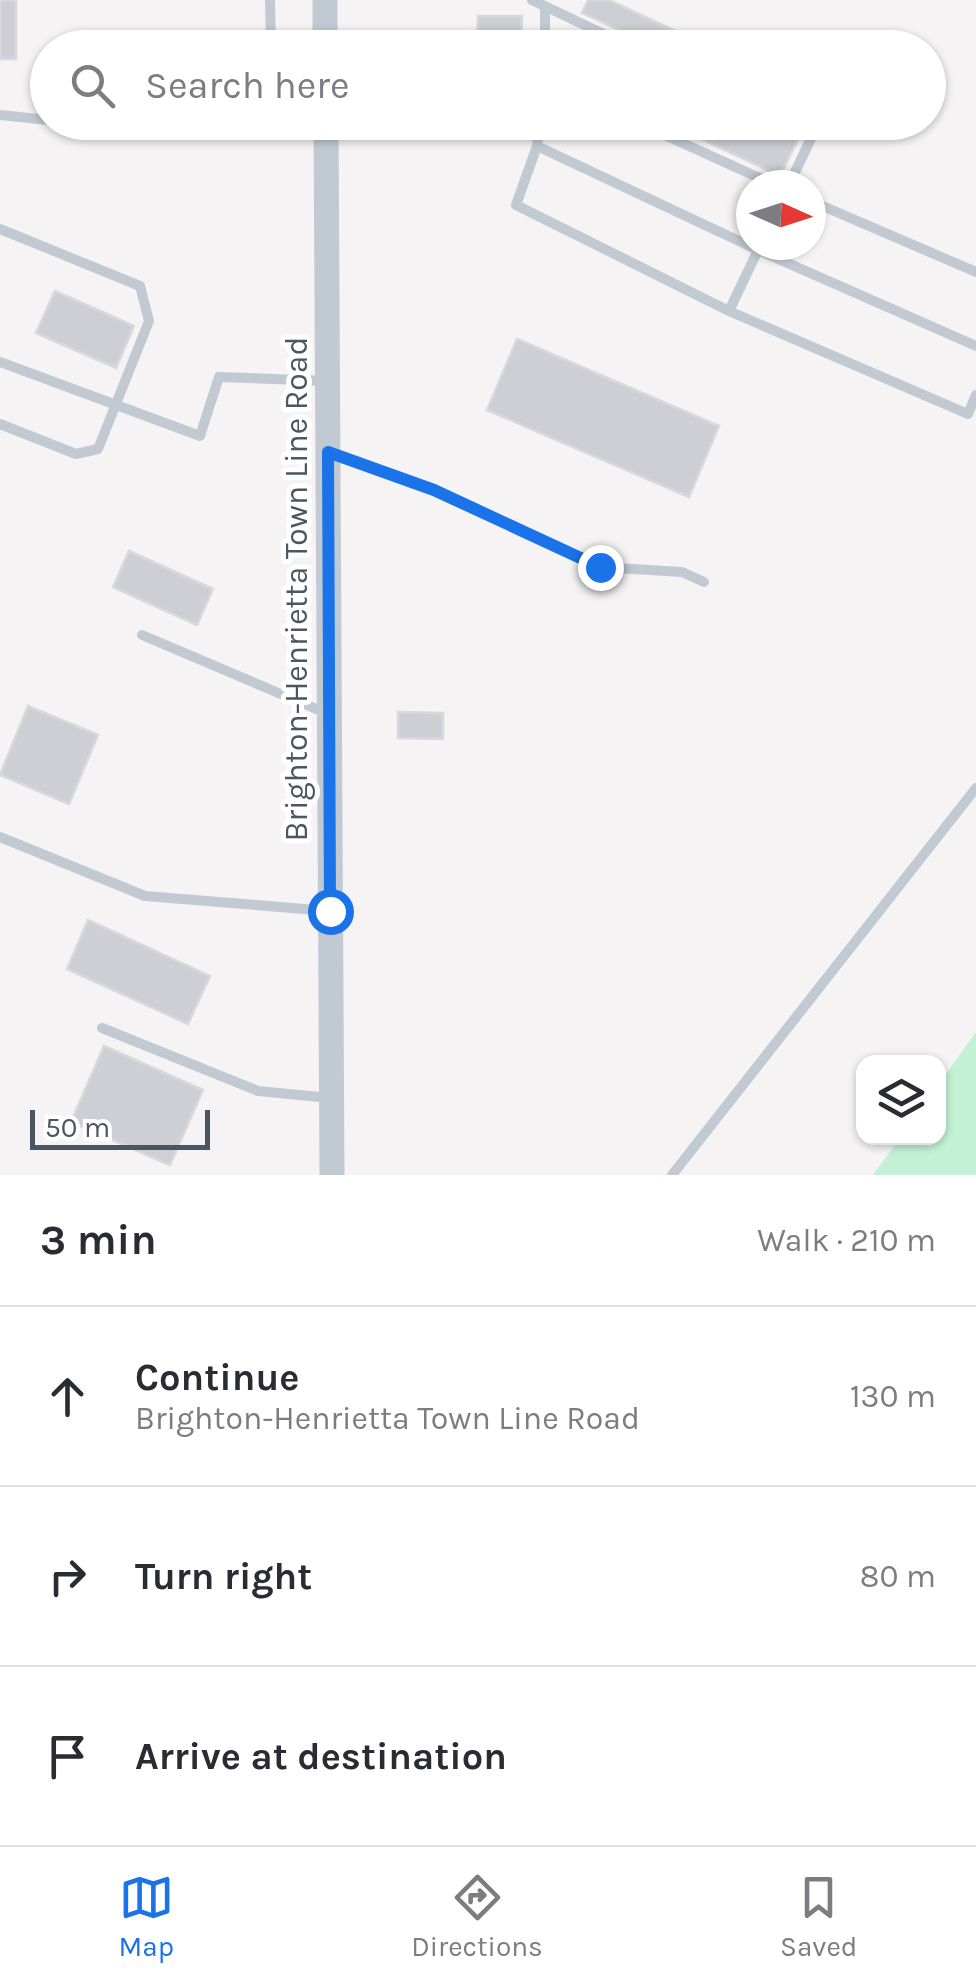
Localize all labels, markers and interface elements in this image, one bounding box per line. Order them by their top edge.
search box [30,30,946,140]
icon: search [65,58,120,113]
text: Search here [145,63,349,108]
north arrow [736,170,826,260]
street label: Brighton-Henrietta Town Line Road [278,337,315,841]
route end [578,545,624,591]
route start [308,889,354,935]
map controls [856,1055,946,1145]
button: layers [856,1055,946,1145]
scale bar [30,1105,210,1150]
text: 50 m [45,1111,110,1144]
text: 3 min [40,1215,157,1265]
text: Walk · 210 m [757,1222,936,1259]
text: Continue [135,1355,299,1400]
icon: ahead [40,1369,95,1424]
text: 130 m [850,1378,936,1415]
text: Brighton-Henrietta Town Line Road [135,1400,640,1437]
icon: right [40,1549,95,1604]
text: Turn right [135,1554,312,1599]
text: 80 m [860,1558,936,1595]
icon: arrive [40,1729,95,1784]
text: Arrive at destination [135,1734,507,1779]
tab: Map [119,1870,174,1963]
tab: Directions [411,1870,543,1963]
tab: Saved [780,1870,857,1963]

